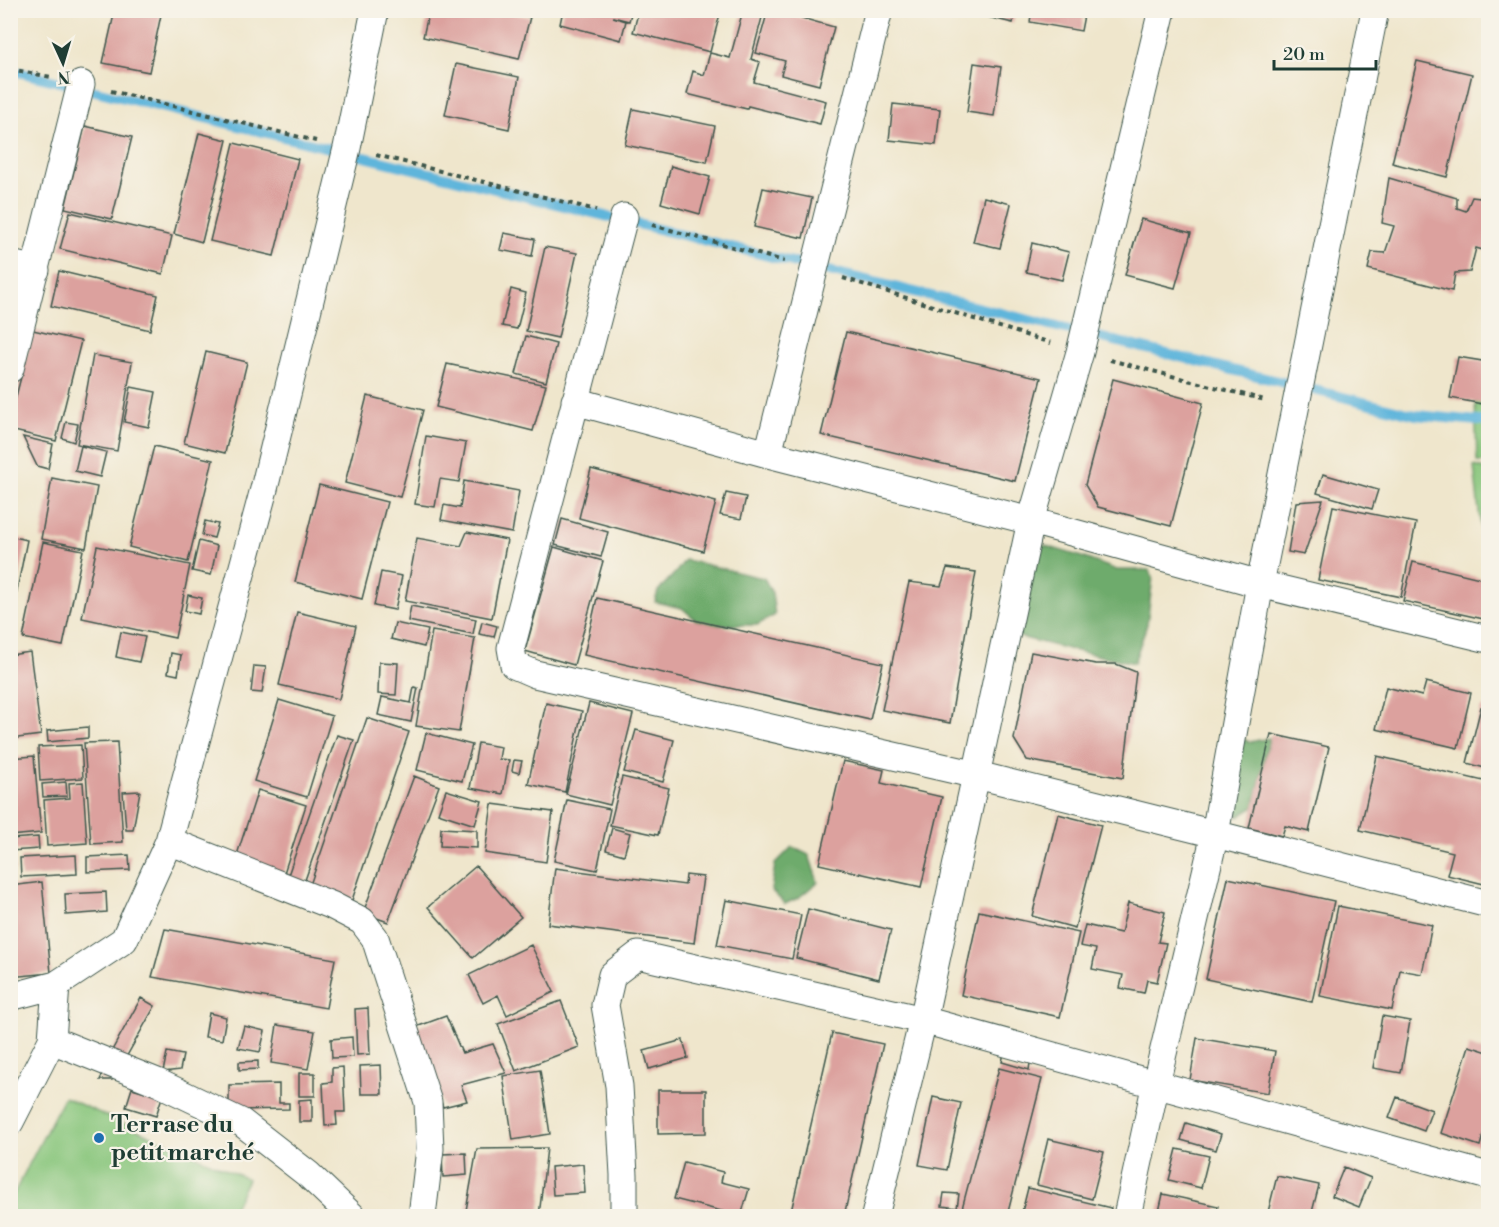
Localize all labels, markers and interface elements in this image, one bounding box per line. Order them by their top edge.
north arrow [33,33,93,93]
scale bar [1274,33,1376,71]
text: 20 m [1283,43,1325,66]
text: N [57,67,71,87]
place label: Terrase du petit marché [111,1110,255,1168]
marker: Terrase du petit marché [92,1131,106,1145]

